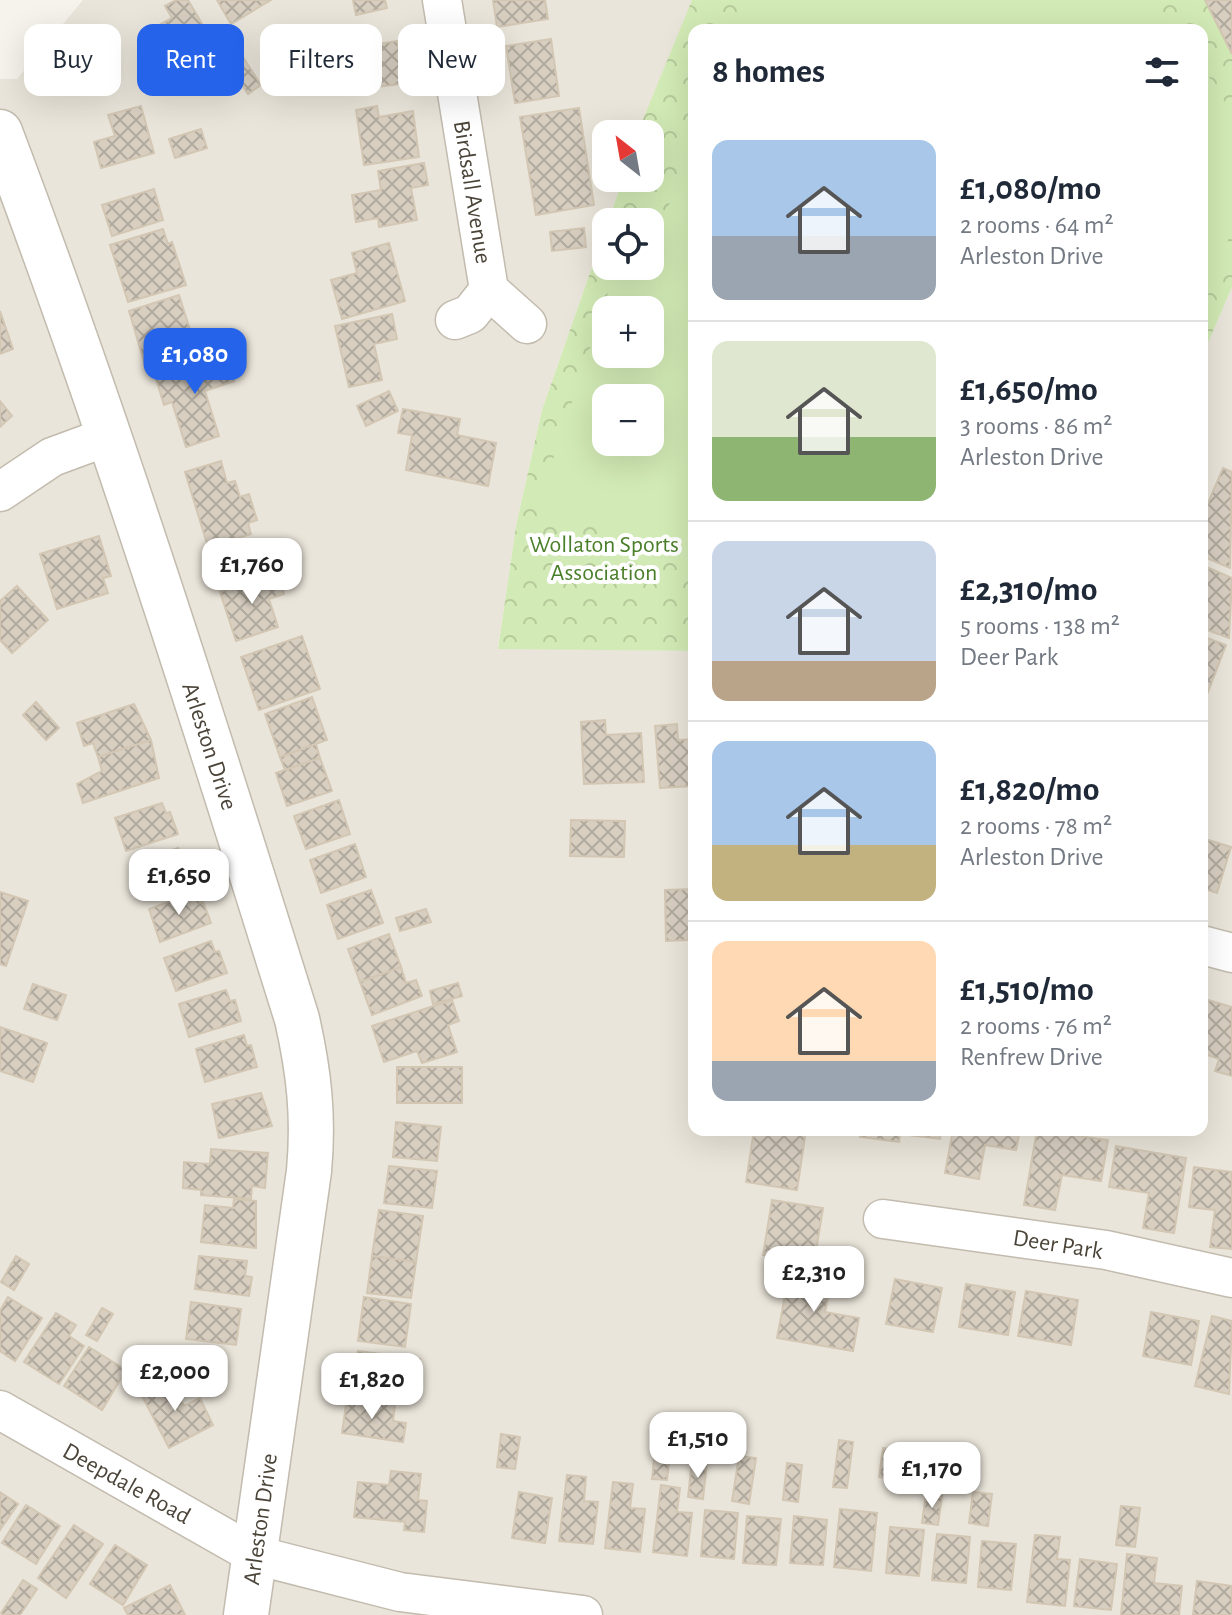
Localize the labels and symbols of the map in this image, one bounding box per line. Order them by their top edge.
street label: Birdsall Avenue [449,119,495,265]
north arrow [592,120,664,192]
pin: £1,080 [130,328,260,396]
park label: Wollaton Sports Association [529,533,679,585]
pin: £1,760 [187,538,317,606]
street label: Arleston Drive [177,680,241,813]
pin: £1,650 [114,849,244,917]
street label: Deer Park [1011,1226,1105,1264]
pin: £2,310 [749,1246,879,1314]
pin: £2,000 [110,1345,240,1413]
pin: £1,820 [307,1353,437,1421]
pin: £1,510 [633,1412,763,1480]
street label: Deepdale Road [59,1439,194,1529]
pin: £1,170 [867,1442,997,1510]
street label: Arleston Drive [240,1452,282,1586]

